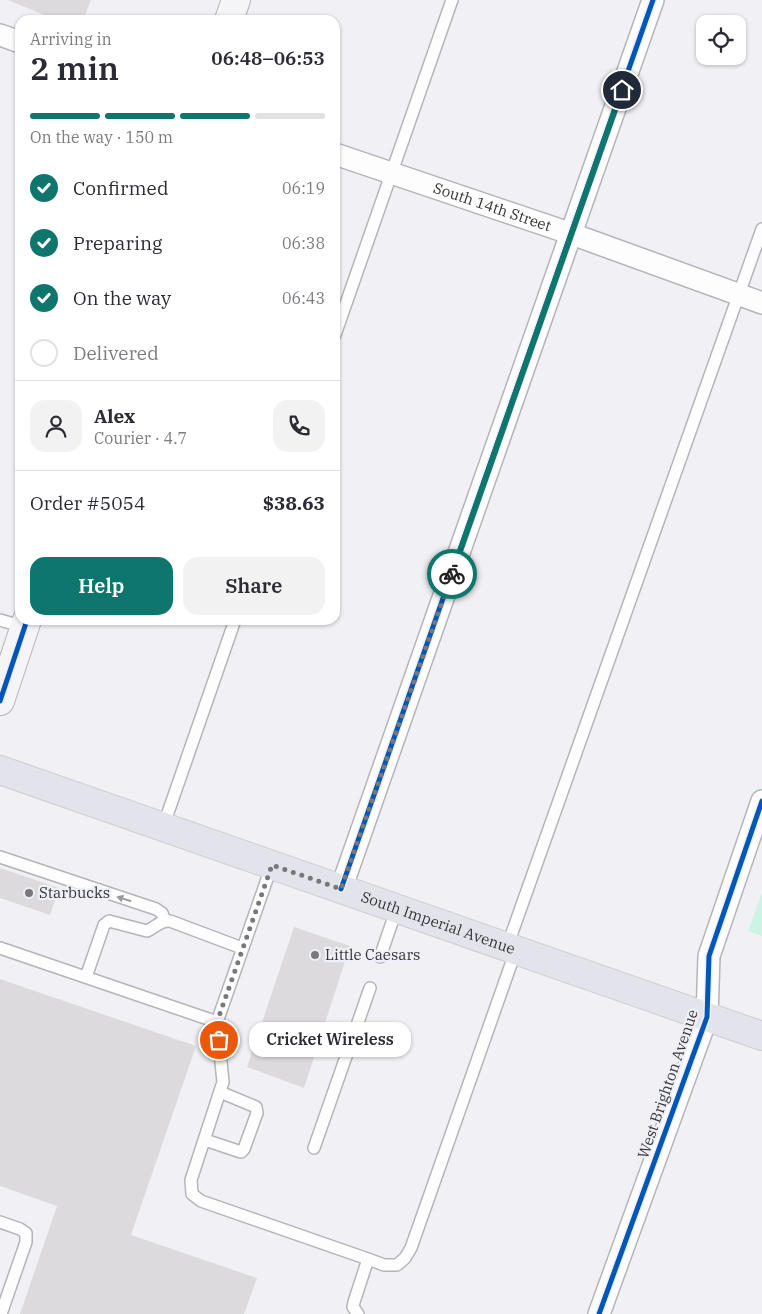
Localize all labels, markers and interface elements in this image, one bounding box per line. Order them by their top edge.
map controls [696,15,746,65]
button: locate [696,15,746,65]
text: Arriving in [30,29,112,49]
text: 06:48–06:53 [211,46,325,70]
text: 2 min [30,47,119,89]
pin [601,69,643,111]
icon: home [608,76,636,104]
text: On the way · 150 m [30,127,173,147]
icon: check [30,174,58,202]
text: Confirmed [73,176,168,200]
text: 06:19 [282,178,325,198]
street label: South 14th Street [431,178,554,235]
icon: check [30,229,58,257]
text: Preparing [73,231,162,255]
text: 06:38 [282,233,325,253]
icon: check [30,284,58,312]
text: On the way [73,286,171,310]
text: 06:43 [282,288,325,308]
text: Delivered [73,341,159,365]
button: person [30,400,82,452]
button: phone [273,400,325,452]
text: Alex [94,404,135,428]
text: Courier · 4.7 [94,428,187,448]
text: Order #5054 [30,491,145,515]
text: $38.63 [263,491,325,515]
courier [427,549,477,599]
button: Help [30,557,173,615]
button: Share [183,557,325,615]
icon: bike [438,560,466,588]
place label: Starbucks [39,883,110,902]
marker: Starbucks [23,887,35,899]
street label: South Imperial Avenue [359,887,518,958]
one-way arrow [117,894,132,902]
place label: Little Caesars [325,945,420,964]
marker: Little Caesars [309,949,321,961]
street label: West Brighton Avenue [633,1007,702,1161]
pin [198,1019,240,1061]
callout: Cricket Wireless [249,1022,412,1058]
icon: bag [205,1026,233,1054]
text: Cricket Wireless [266,1029,394,1049]

